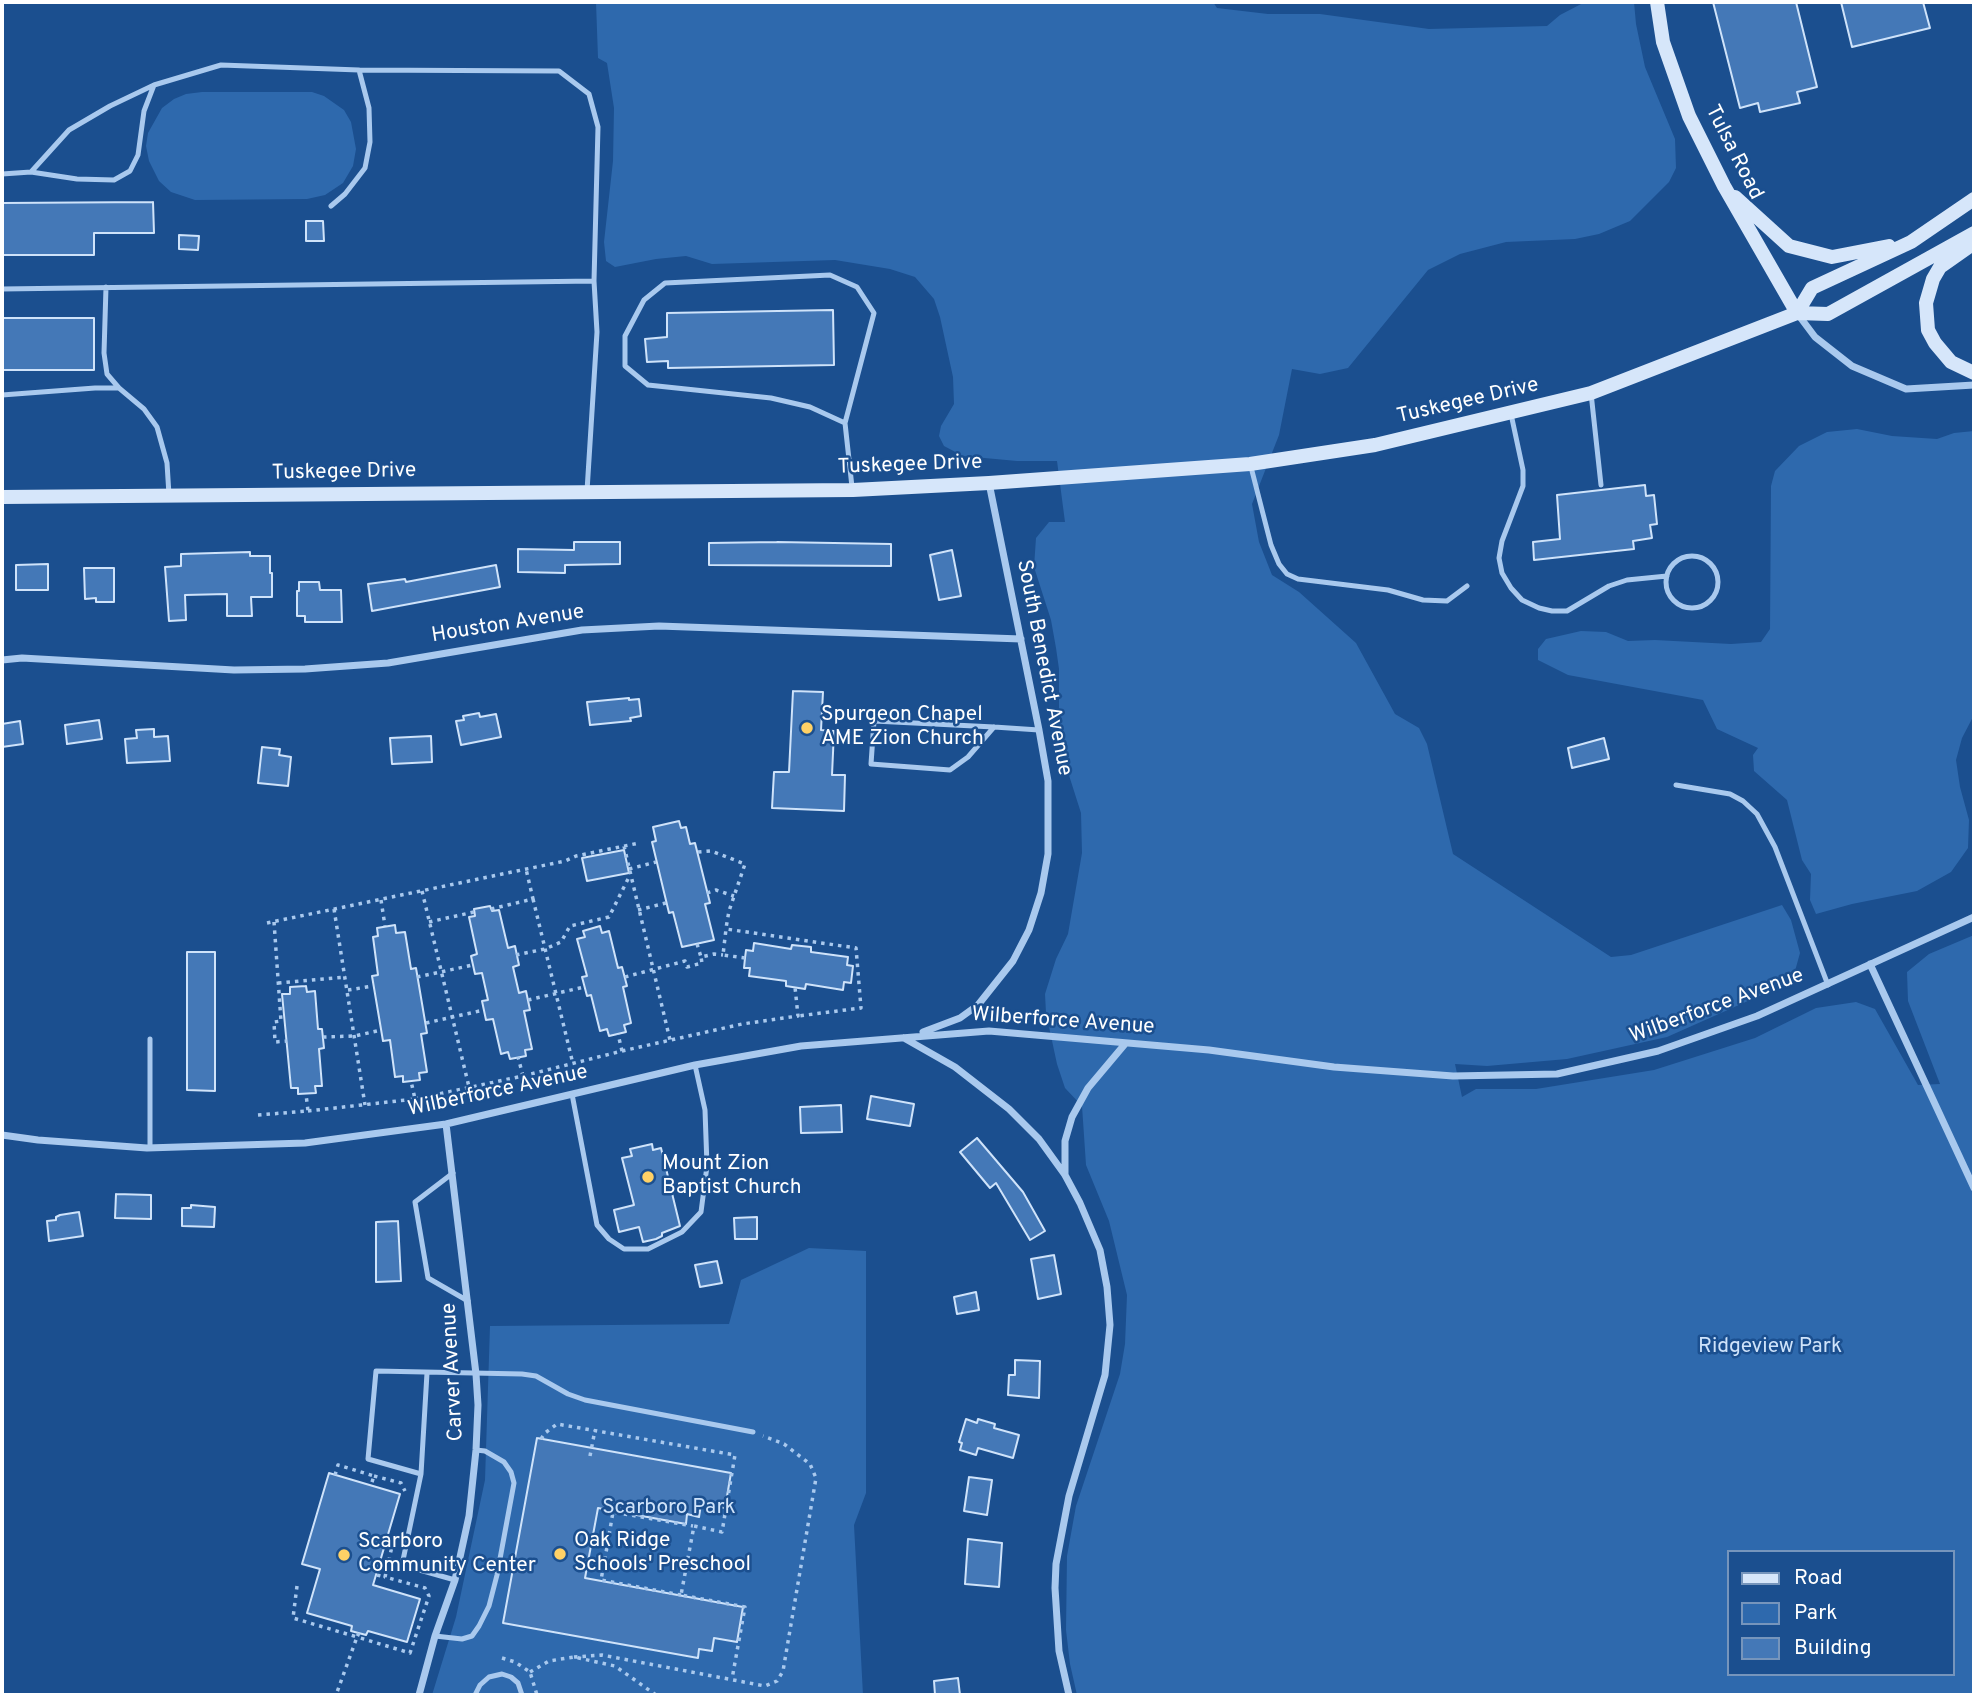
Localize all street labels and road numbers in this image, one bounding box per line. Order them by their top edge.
street label: Tulsa Road [1698,101,1768,205]
street label: Tuskegee Drive [1395,373,1541,431]
street label: Tuskegee Drive [837,451,983,481]
street label: Tuskegee Drive [271,459,417,487]
street label: South Benedict Avenue [1010,558,1076,778]
street label: Houston Avenue [430,600,586,650]
street label: Wilberforce Avenue [1627,964,1807,1050]
street label: Wilberforce Avenue [971,1003,1155,1041]
street label: Wilberforce Avenue [406,1061,590,1123]
street label: Carver Avenue [438,1302,470,1442]

